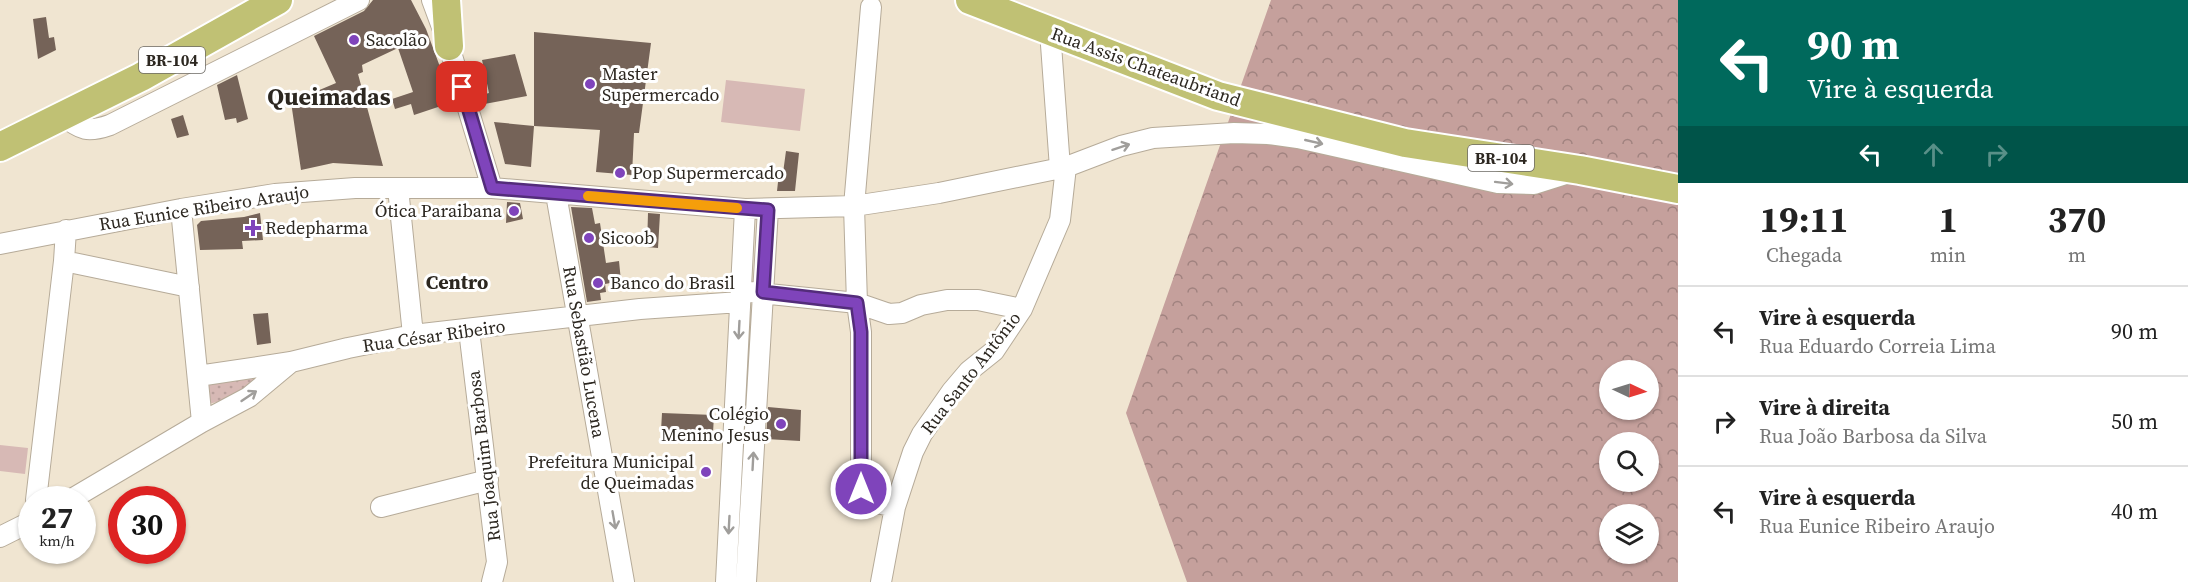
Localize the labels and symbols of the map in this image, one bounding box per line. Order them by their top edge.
street label: Rua Assis Chateaubriand [1048,21,1244,112]
place label: Sacolão [366,27,427,52]
marker: Sacolão [347,33,361,47]
road number: BR-104 [139,47,205,73]
pin [436,61,487,112]
place label: Master Supermercado [602,61,720,107]
marker: Master Supermercado [583,77,597,91]
district label: Queimadas [267,80,391,113]
one-way arrow [1304,136,1323,148]
one-way arrow [1111,141,1130,152]
road number: BR-104 [1468,145,1534,171]
place label: Pop Supermercado [632,160,784,185]
marker: Pop Supermercado [613,166,627,180]
one-way arrow [1494,178,1514,189]
street label: Rua Eunice Ribeiro Araujo [97,179,311,236]
place label: Ótica Paraibana [375,198,503,223]
marker: Ótica Paraibana [507,204,521,218]
place label: Redepharma [265,215,369,240]
marker: Redepharma [246,221,260,235]
place label: Sicoob [601,225,654,250]
marker: Sicoob [582,231,596,245]
street label: Rua Sebastião Lucena [557,264,612,441]
district label: Centro [426,268,488,296]
place label: Banco do Brasil [610,270,735,295]
marker: Banco do Brasil [591,276,605,290]
street label: Rua Santo Antônio [915,306,1026,439]
street label: Rua César Ribeiro [361,313,507,358]
one-way arrow [733,320,744,340]
north arrow [1599,360,1659,420]
street label: Rua Joaquim Barbosa [461,368,506,543]
one-way arrow [240,389,257,401]
place label: Colégio Menino Jesus [661,401,769,447]
marker: Colégio Menino Jesus [774,417,788,431]
place label: Prefeitura Municipal de Queimadas [528,449,694,495]
one-way arrow [748,451,759,471]
position arrow [829,457,893,521]
marker: Prefeitura Municipal de Queimadas [699,465,713,479]
speed limit sign: 30 [108,486,186,564]
one-way arrow [609,510,620,530]
one-way arrow [723,514,734,534]

